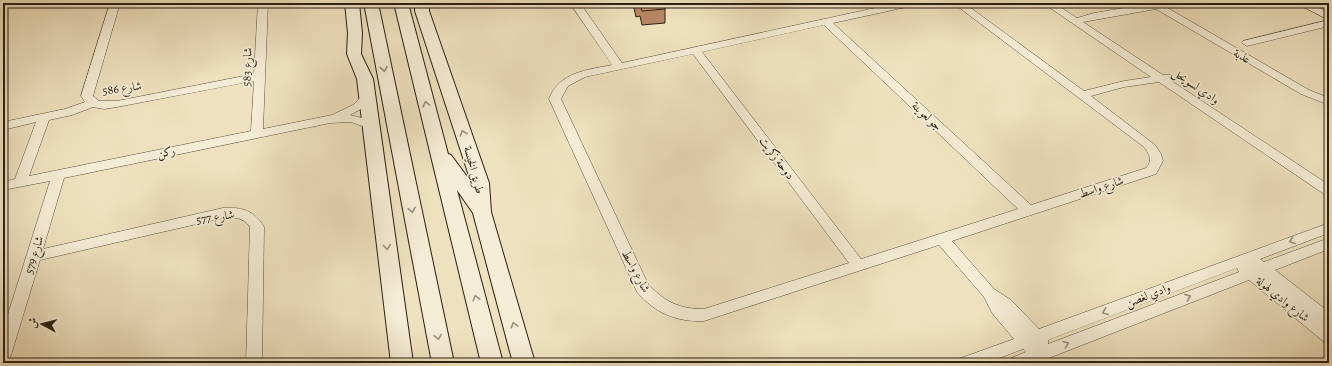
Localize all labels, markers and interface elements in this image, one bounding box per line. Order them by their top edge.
street label: عذبة [1231,45,1254,67]
street label: شارع 583 [238,47,259,87]
street label: وادي لسويحل [1168,64,1223,109]
one-way arrow [379,66,388,72]
street label: شارع 586 [101,77,143,102]
street label: جو لعوينة [908,98,946,134]
one-way arrow [422,101,431,108]
one-way arrow [459,129,468,136]
street label: دوحة زكريت [756,133,798,183]
street label: ركن [155,142,177,163]
street label: طريق الخيسة [460,144,488,196]
street label: شارع واسط [1076,172,1127,205]
street label: شارع 577 [195,206,236,231]
one-way arrow [408,207,416,213]
street label: شارع 579 [21,234,50,277]
one-way arrow [1289,237,1296,245]
one-way arrow [382,244,391,250]
street label: شارع واسط [615,247,654,297]
street label: شارع وادي لهولة [1250,272,1313,328]
street label: وادي لغصن [1123,279,1174,313]
one-way arrow [1183,294,1191,302]
one-way arrow [472,295,480,301]
north arrow [22,304,62,344]
one-way arrow [1102,307,1109,315]
text: ش [24,316,41,329]
one-way arrow [510,322,518,329]
one-way arrow [433,334,441,341]
one-way arrow [1063,340,1070,348]

